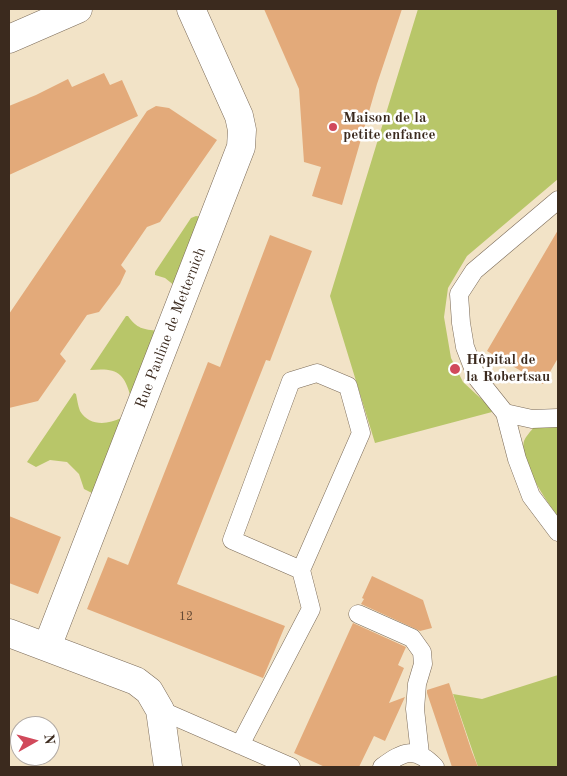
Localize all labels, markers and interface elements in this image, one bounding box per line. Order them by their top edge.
place label: Maison de la petite enfance [343,109,436,144]
marker: Maison de la petite enfance [327,121,339,133]
street label: Rue Pauline de Metternich [132,245,210,411]
place label: Hôpital de la Robertsau [466,351,550,386]
marker: Hôpital de la Robertsau [448,362,462,376]
house number: 12 [179,610,193,624]
north arrow [10,716,60,766]
text: N [41,733,56,745]

